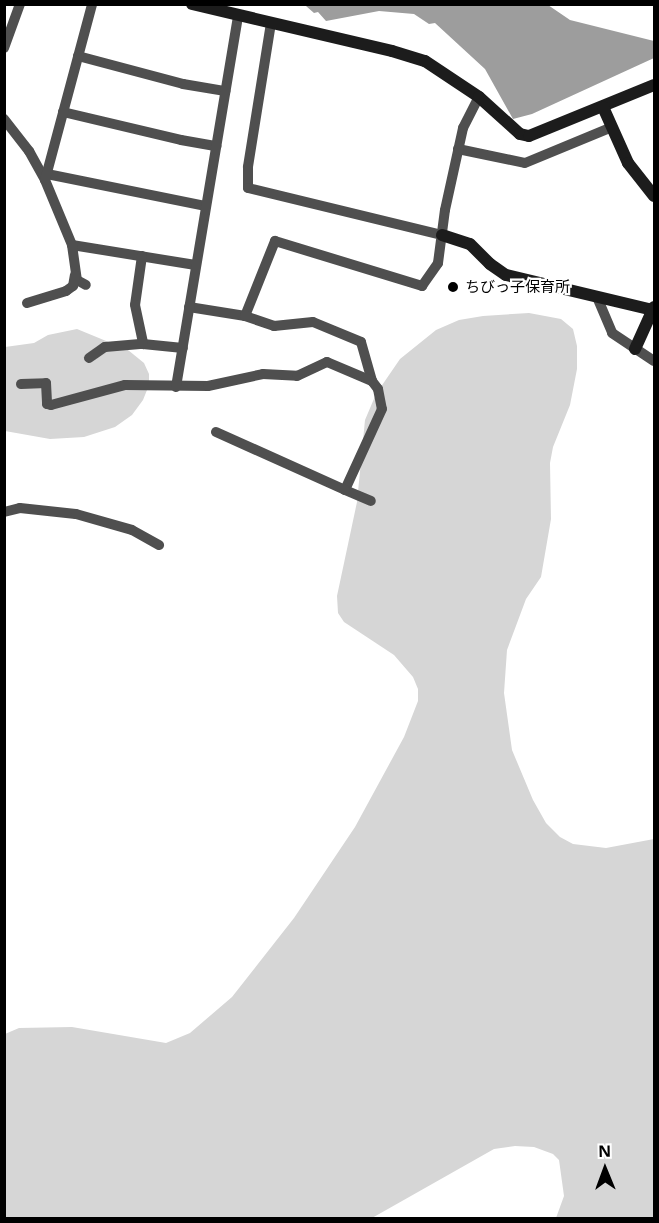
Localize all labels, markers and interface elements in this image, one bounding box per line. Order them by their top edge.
place label: ちびっ子保育所 [465,278,570,296]
marker: ちびっ子保育所 [446,280,460,294]
north arrow [575,1139,635,1199]
text: N [598,1140,611,1162]

